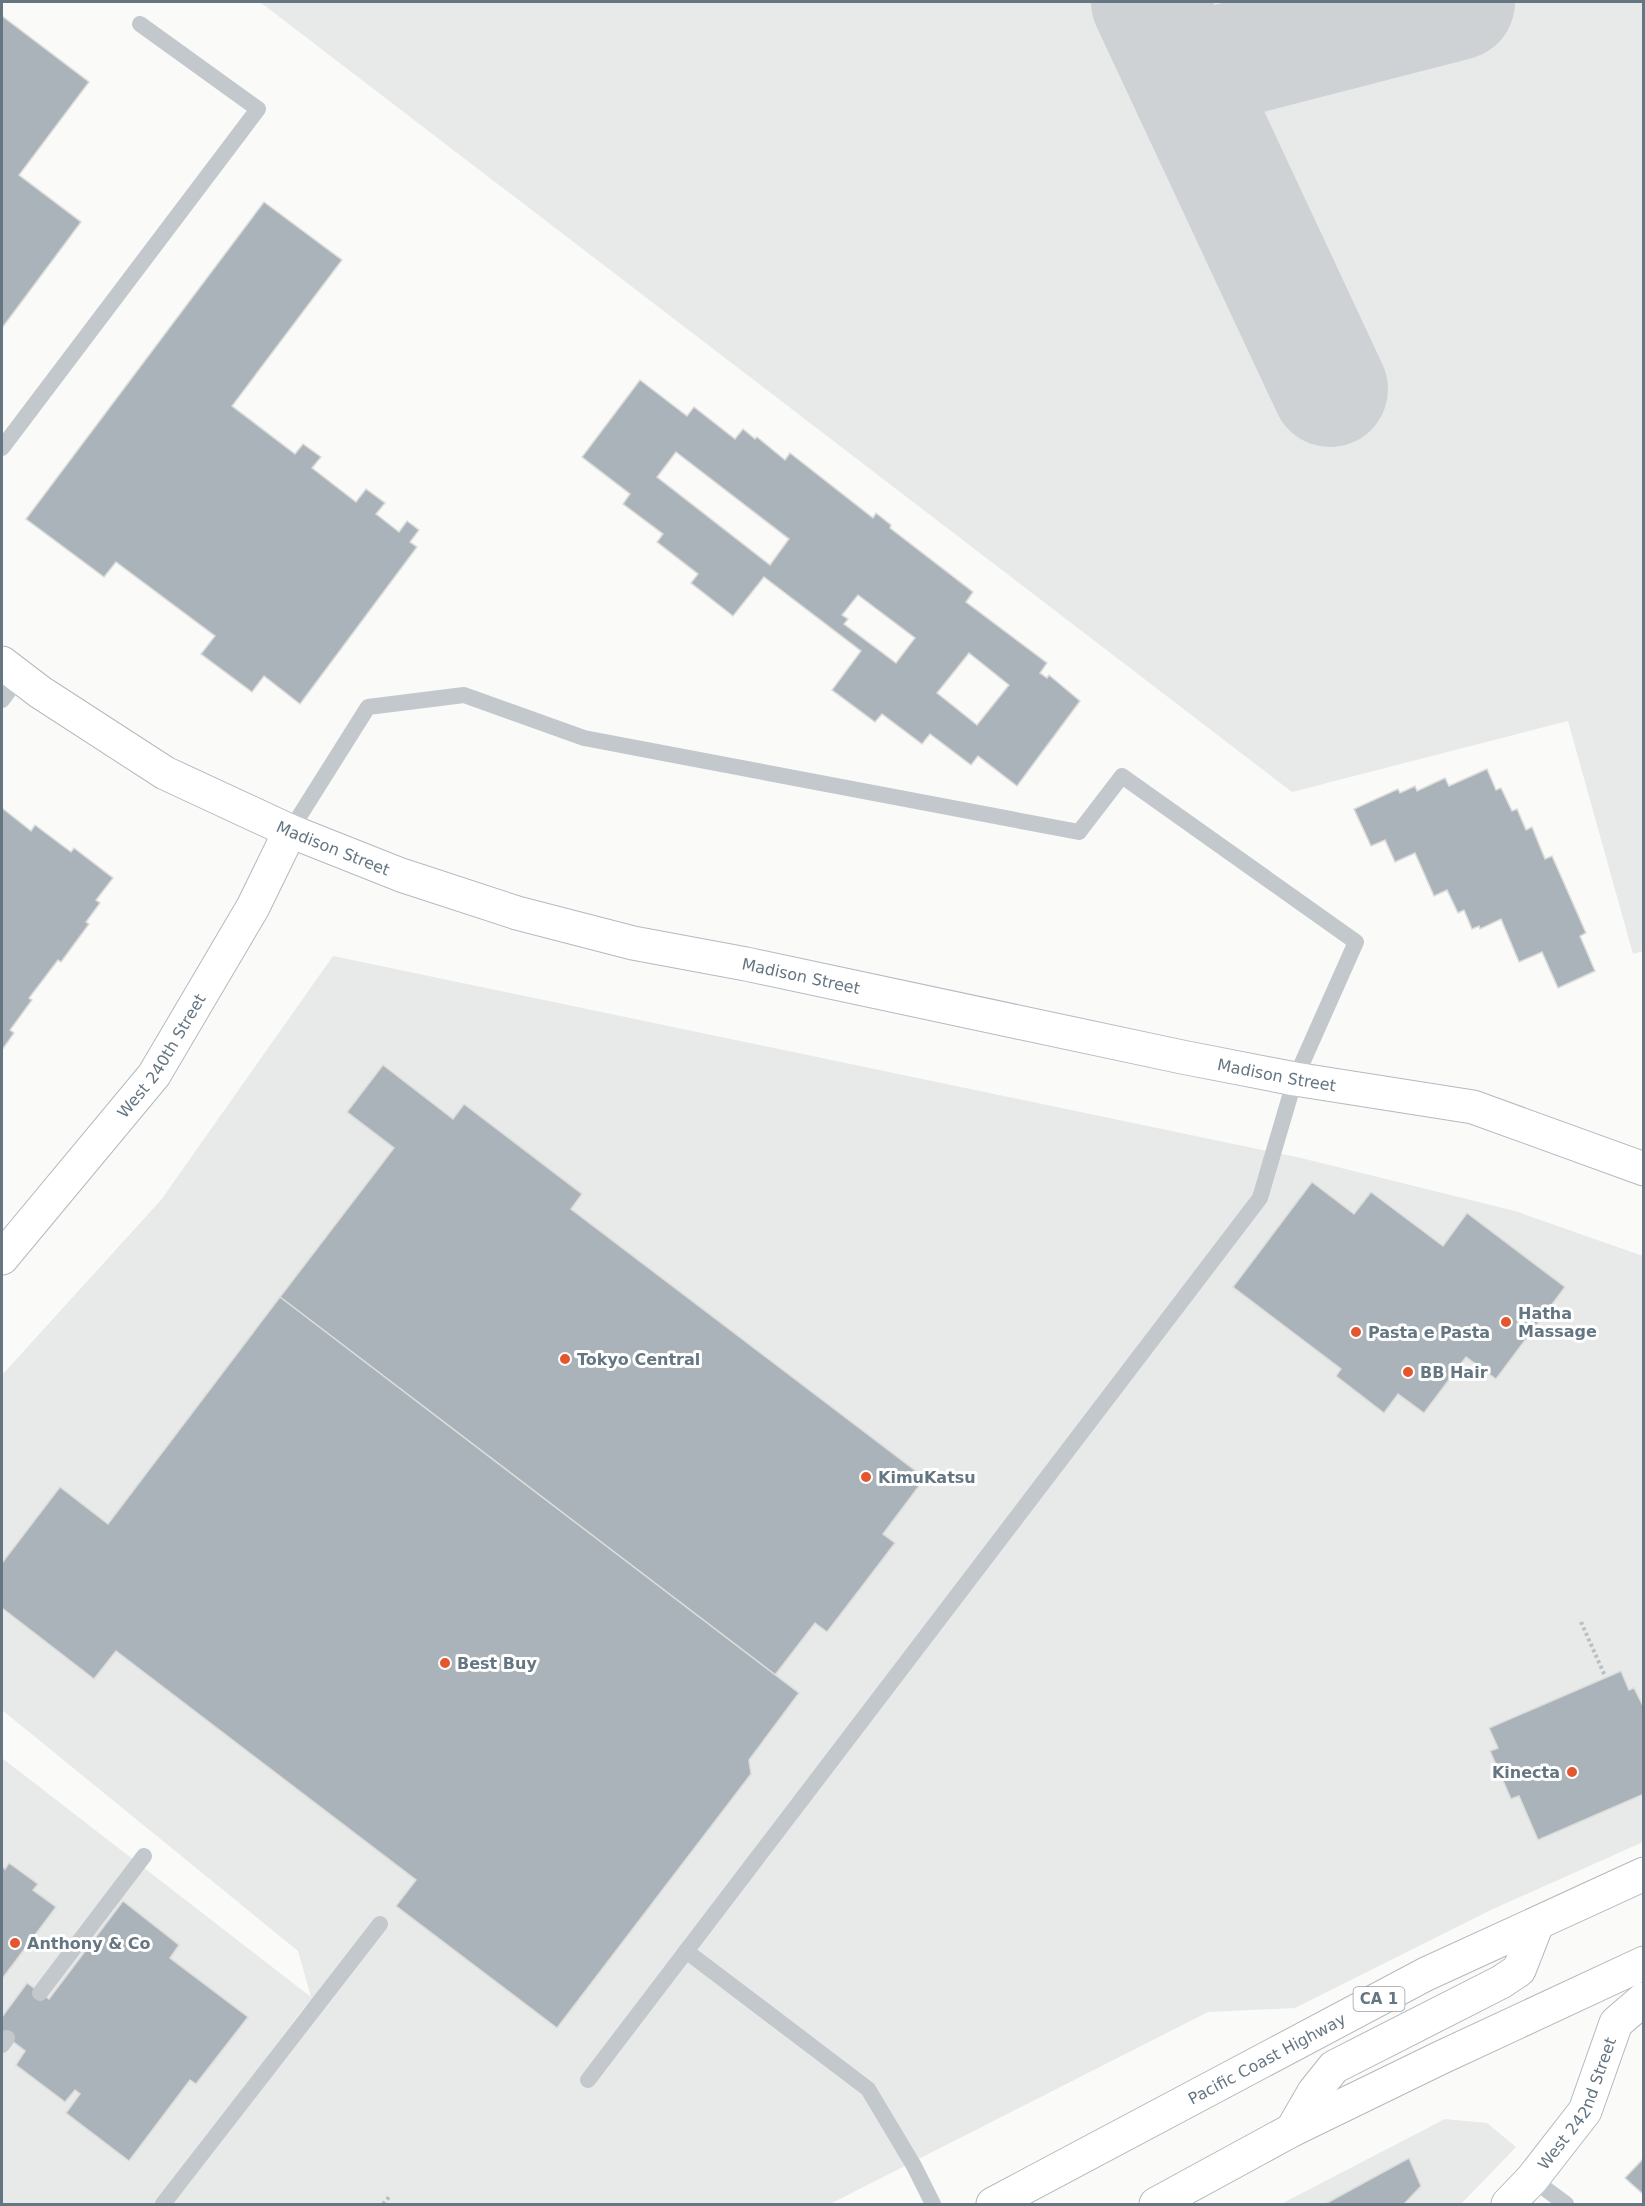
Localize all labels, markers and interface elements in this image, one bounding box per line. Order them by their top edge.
street label: Madison Street [273,817,392,880]
street label: Madison Street [740,954,862,998]
street label: West 240th Street [114,991,210,1122]
street label: Madison Street [1216,1055,1337,1095]
place label: Hatha Massage [1518,1304,1597,1341]
marker: Hatha Massage [1499,1315,1513,1329]
place label: Pasta e Pasta [1368,1323,1490,1342]
marker: Pasta e Pasta [1349,1325,1363,1339]
place label: Tokyo Central [577,1350,700,1369]
marker: Tokyo Central [558,1352,572,1366]
place label: BB Hair [1420,1363,1488,1382]
marker: BB Hair [1401,1365,1415,1379]
place label: KimuKatsu [878,1468,976,1487]
marker: KimuKatsu [859,1470,873,1484]
place label: Best Buy [457,1654,537,1673]
marker: Best Buy [438,1656,452,1670]
place label: Kinecta [1492,1763,1560,1782]
marker: Kinecta [1565,1765,1579,1779]
place label: Anthony & Co [27,1934,150,1953]
marker: Anthony & Co [8,1936,22,1950]
road number: CA 1 [1354,1987,1404,2011]
street label: Pacific Coast Highway [1185,2009,1349,2109]
street label: West 242nd Street [1534,2035,1620,2173]

